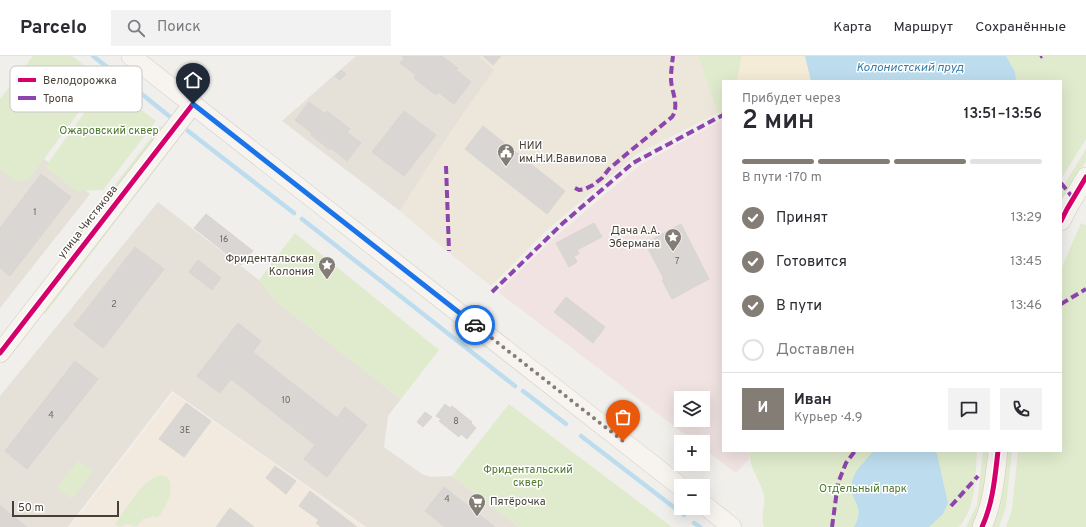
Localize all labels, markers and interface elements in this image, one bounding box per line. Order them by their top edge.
search box [111,10,391,46]
text: Parcelo [20,16,87,40]
icon: search [125,17,147,39]
text: Поиск [157,18,201,37]
text: Карта [833,19,872,36]
text: Маршрут [894,19,953,36]
text: Сохранённые [975,19,1066,36]
water label: Колонистский пруд [856,60,964,76]
pin [176,63,210,104]
legend [10,66,142,112]
icon: home [182,69,204,91]
text: Велодорожка [43,74,117,88]
text: Прибудет через [742,91,841,107]
text: Тропа [43,92,73,106]
text: 2 мин [742,105,814,138]
text: 13:51–13:56 [963,105,1042,124]
park label: Ожаровский сквер [59,124,159,138]
place label: НИИ им.Н.И.Вавилова [519,139,607,166]
public building icon: НИИ им.Н.И.Вавилова [496,142,516,167]
text: В пути · 170 m [742,170,822,186]
street label: улица Чистякова [55,182,121,262]
house number: 1 [33,207,37,218]
icon: check [742,207,764,229]
text: Принят [776,209,828,228]
text: 13:29 [1011,210,1042,226]
place label: Дача А.А. Эбермана [609,224,660,251]
place icon: Дача А.А. Эбермана [663,227,683,252]
house number: 16 [220,234,228,245]
icon: check [742,251,764,273]
place label: Фридентальская Колония [225,252,314,279]
text: Готовится [776,253,847,272]
text: 13:45 [1010,254,1042,270]
place icon: Фридентальская Колония [317,255,337,280]
house number: 7 [675,256,680,267]
icon: check [742,295,764,317]
text: В пути [776,297,822,316]
text: 13:46 [1011,298,1042,314]
house number: 2 [111,299,117,310]
courier [455,305,495,345]
icon: car [464,314,486,336]
text: Доставлен [776,341,855,360]
button: chat [948,388,990,430]
button: phone [1000,388,1042,430]
map controls [674,391,710,515]
button: layers [674,391,710,427]
text: Иван [794,391,832,410]
house number: 10 [281,395,291,406]
text: И [758,399,768,418]
pin [606,400,640,441]
icon: bag [612,406,634,428]
house number: 4 [48,410,54,421]
text: Курьер · 4.9 [794,410,863,426]
house number: 8 [453,416,459,427]
house number: 3Е [180,425,190,436]
button: + [674,435,710,471]
park label: Фридентальский сквер [483,463,573,490]
button: − [674,479,710,515]
park label: Отдельный парк [819,482,907,496]
supermarket icon: Пятёрочка [467,492,487,517]
house number: 4 [444,494,450,505]
place label: Пятёрочка [490,495,546,509]
scale bar [12,499,119,518]
text: 50 m [18,501,44,515]

